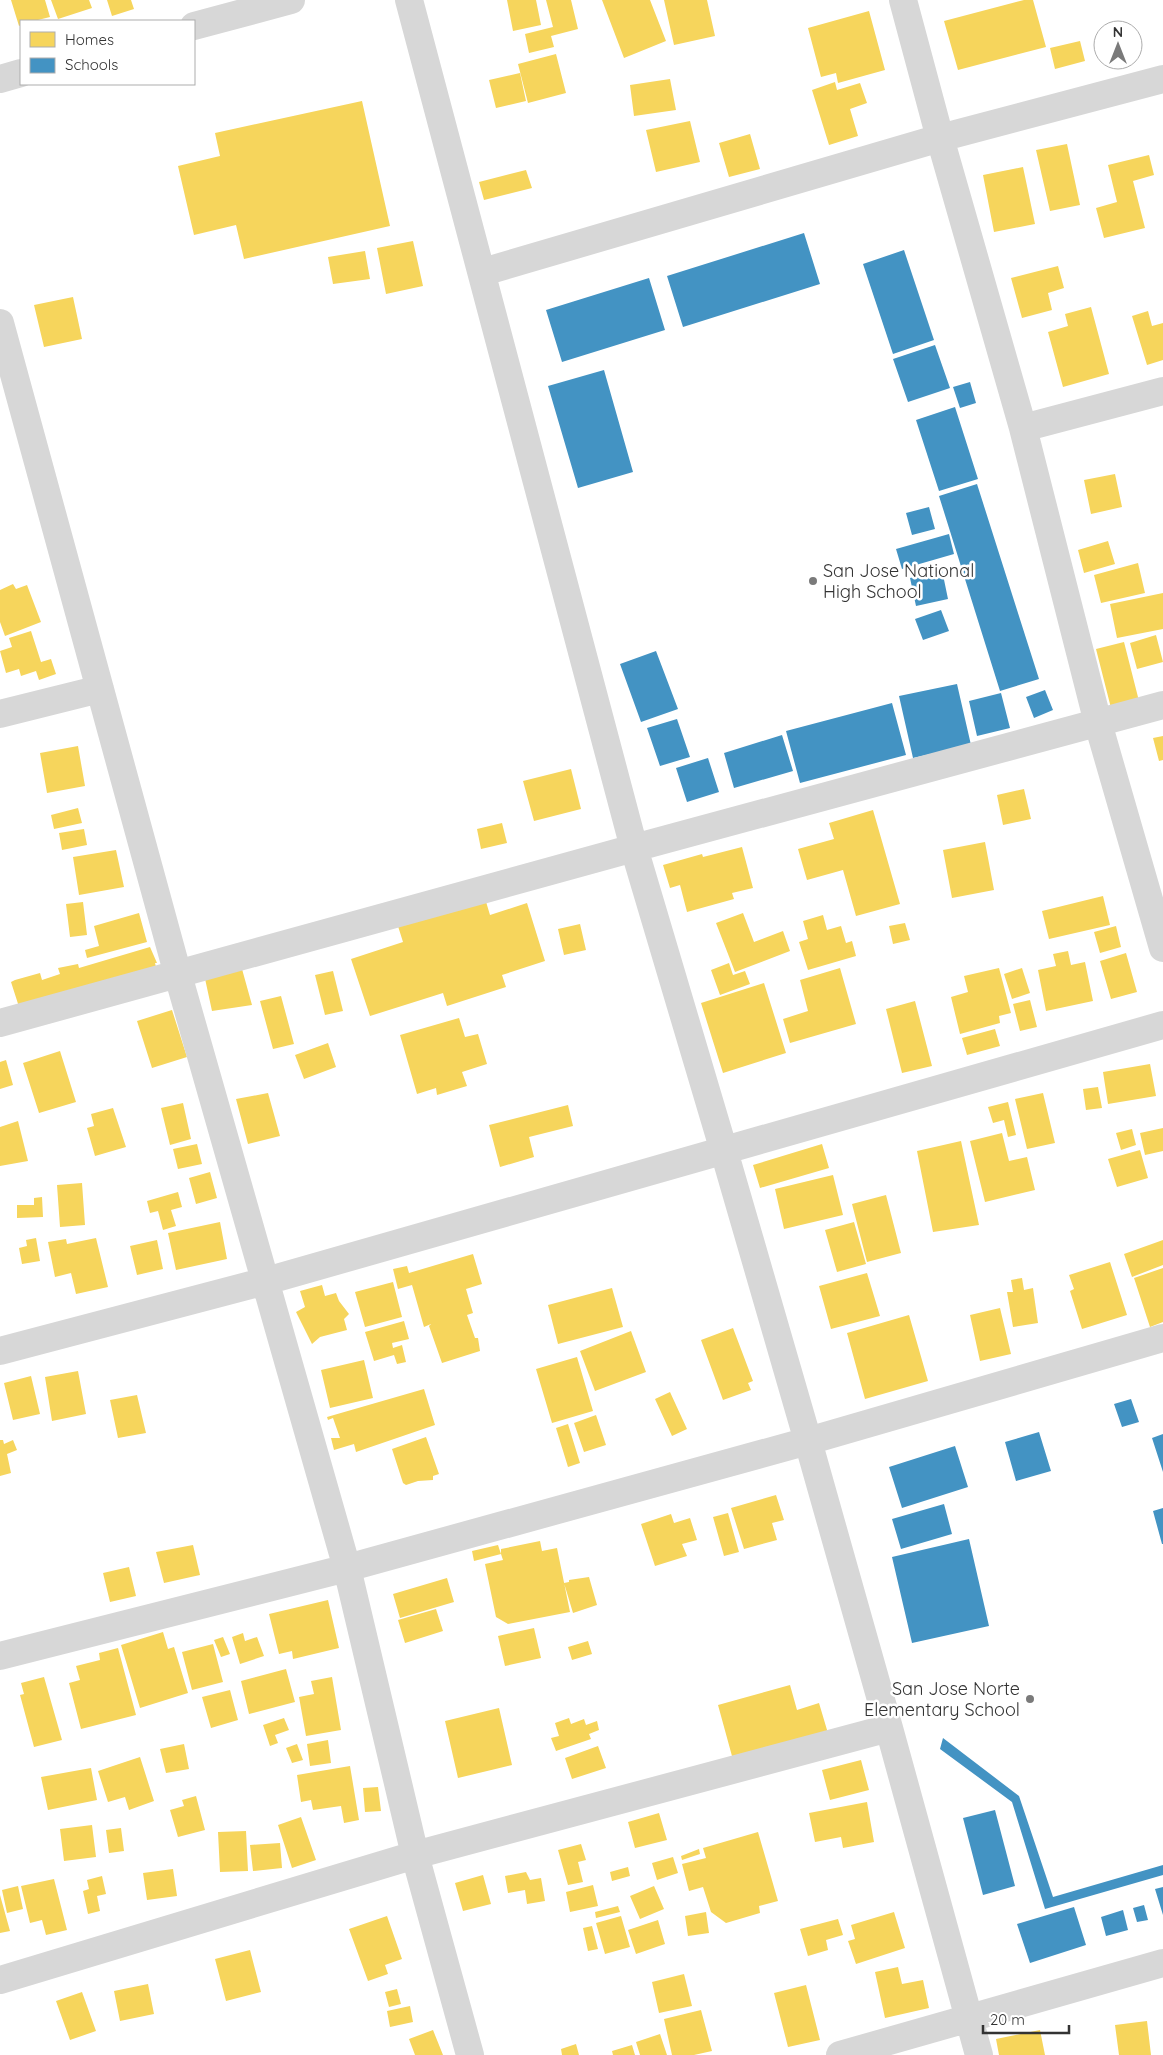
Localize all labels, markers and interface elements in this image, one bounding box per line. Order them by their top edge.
legend [20,20,195,85]
north arrow [1093,20,1143,70]
text: N [1113,23,1123,41]
text: Homes [65,30,114,49]
text: Schools [65,55,118,74]
place label: San Jose National High School [823,559,974,603]
marker: San Jose National High School [807,575,819,587]
place label: San Jose Norte Elementary School [864,1677,1020,1721]
marker: San Jose Norte Elementary School [1024,1693,1036,1705]
scale bar [983,2002,1069,2034]
text: 20 m [990,2010,1025,2029]

